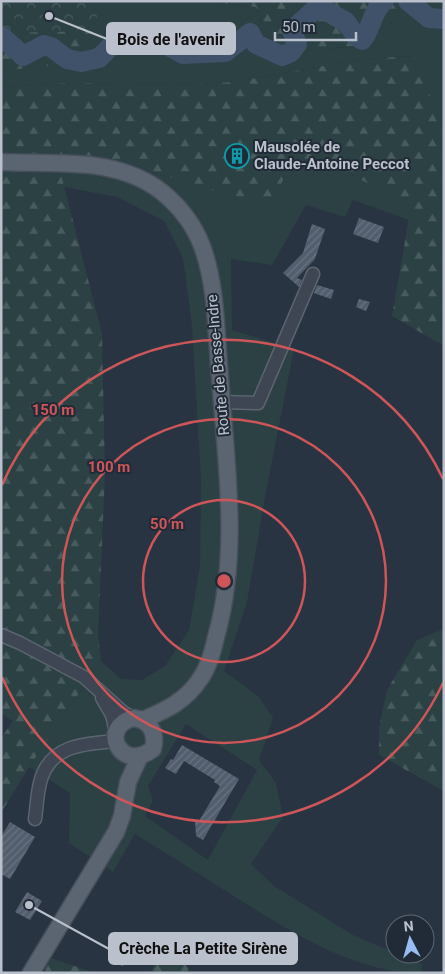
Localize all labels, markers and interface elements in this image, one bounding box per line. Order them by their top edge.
scale bar [275,10,356,42]
text: 50 m [282,18,316,36]
callout: Bois de l'avenir [107,23,235,54]
text: Bois de l'avenir [117,30,225,49]
place label: Mausolée de Claude-Antoine Peccot [254,138,409,173]
building icon: Mausolée de Claude-Antoine Peccot [224,143,250,169]
street label: Route de Basse-Indre [203,294,233,436]
text: 150 m [32,401,74,419]
text: 100 m [88,458,130,476]
text: 50 m [150,515,184,533]
centre of rings [215,572,233,590]
north arrow [385,914,435,964]
text: N [403,918,414,935]
callout: Crèche La Petite Sirène [109,933,297,964]
text: Crèche La Petite Sirène [119,939,288,958]

